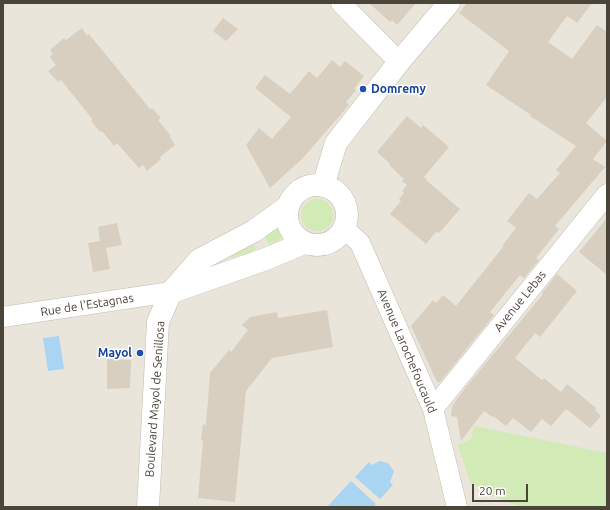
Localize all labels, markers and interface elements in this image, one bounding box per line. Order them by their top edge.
place label: Domremy [371,82,426,96]
marker: Domremy [358,84,368,94]
street label: Avenue Lebas [491,268,549,334]
street label: Avenue Larochefoucauld [374,287,440,415]
street label: Rue de l'Estagnas [39,291,135,319]
street label: Boulevard Mayol de Senillosa [142,320,168,478]
place label: Mayol [98,346,132,360]
marker: Mayol [135,348,145,358]
scale bar [474,476,530,502]
text: 20 m [479,484,506,497]

